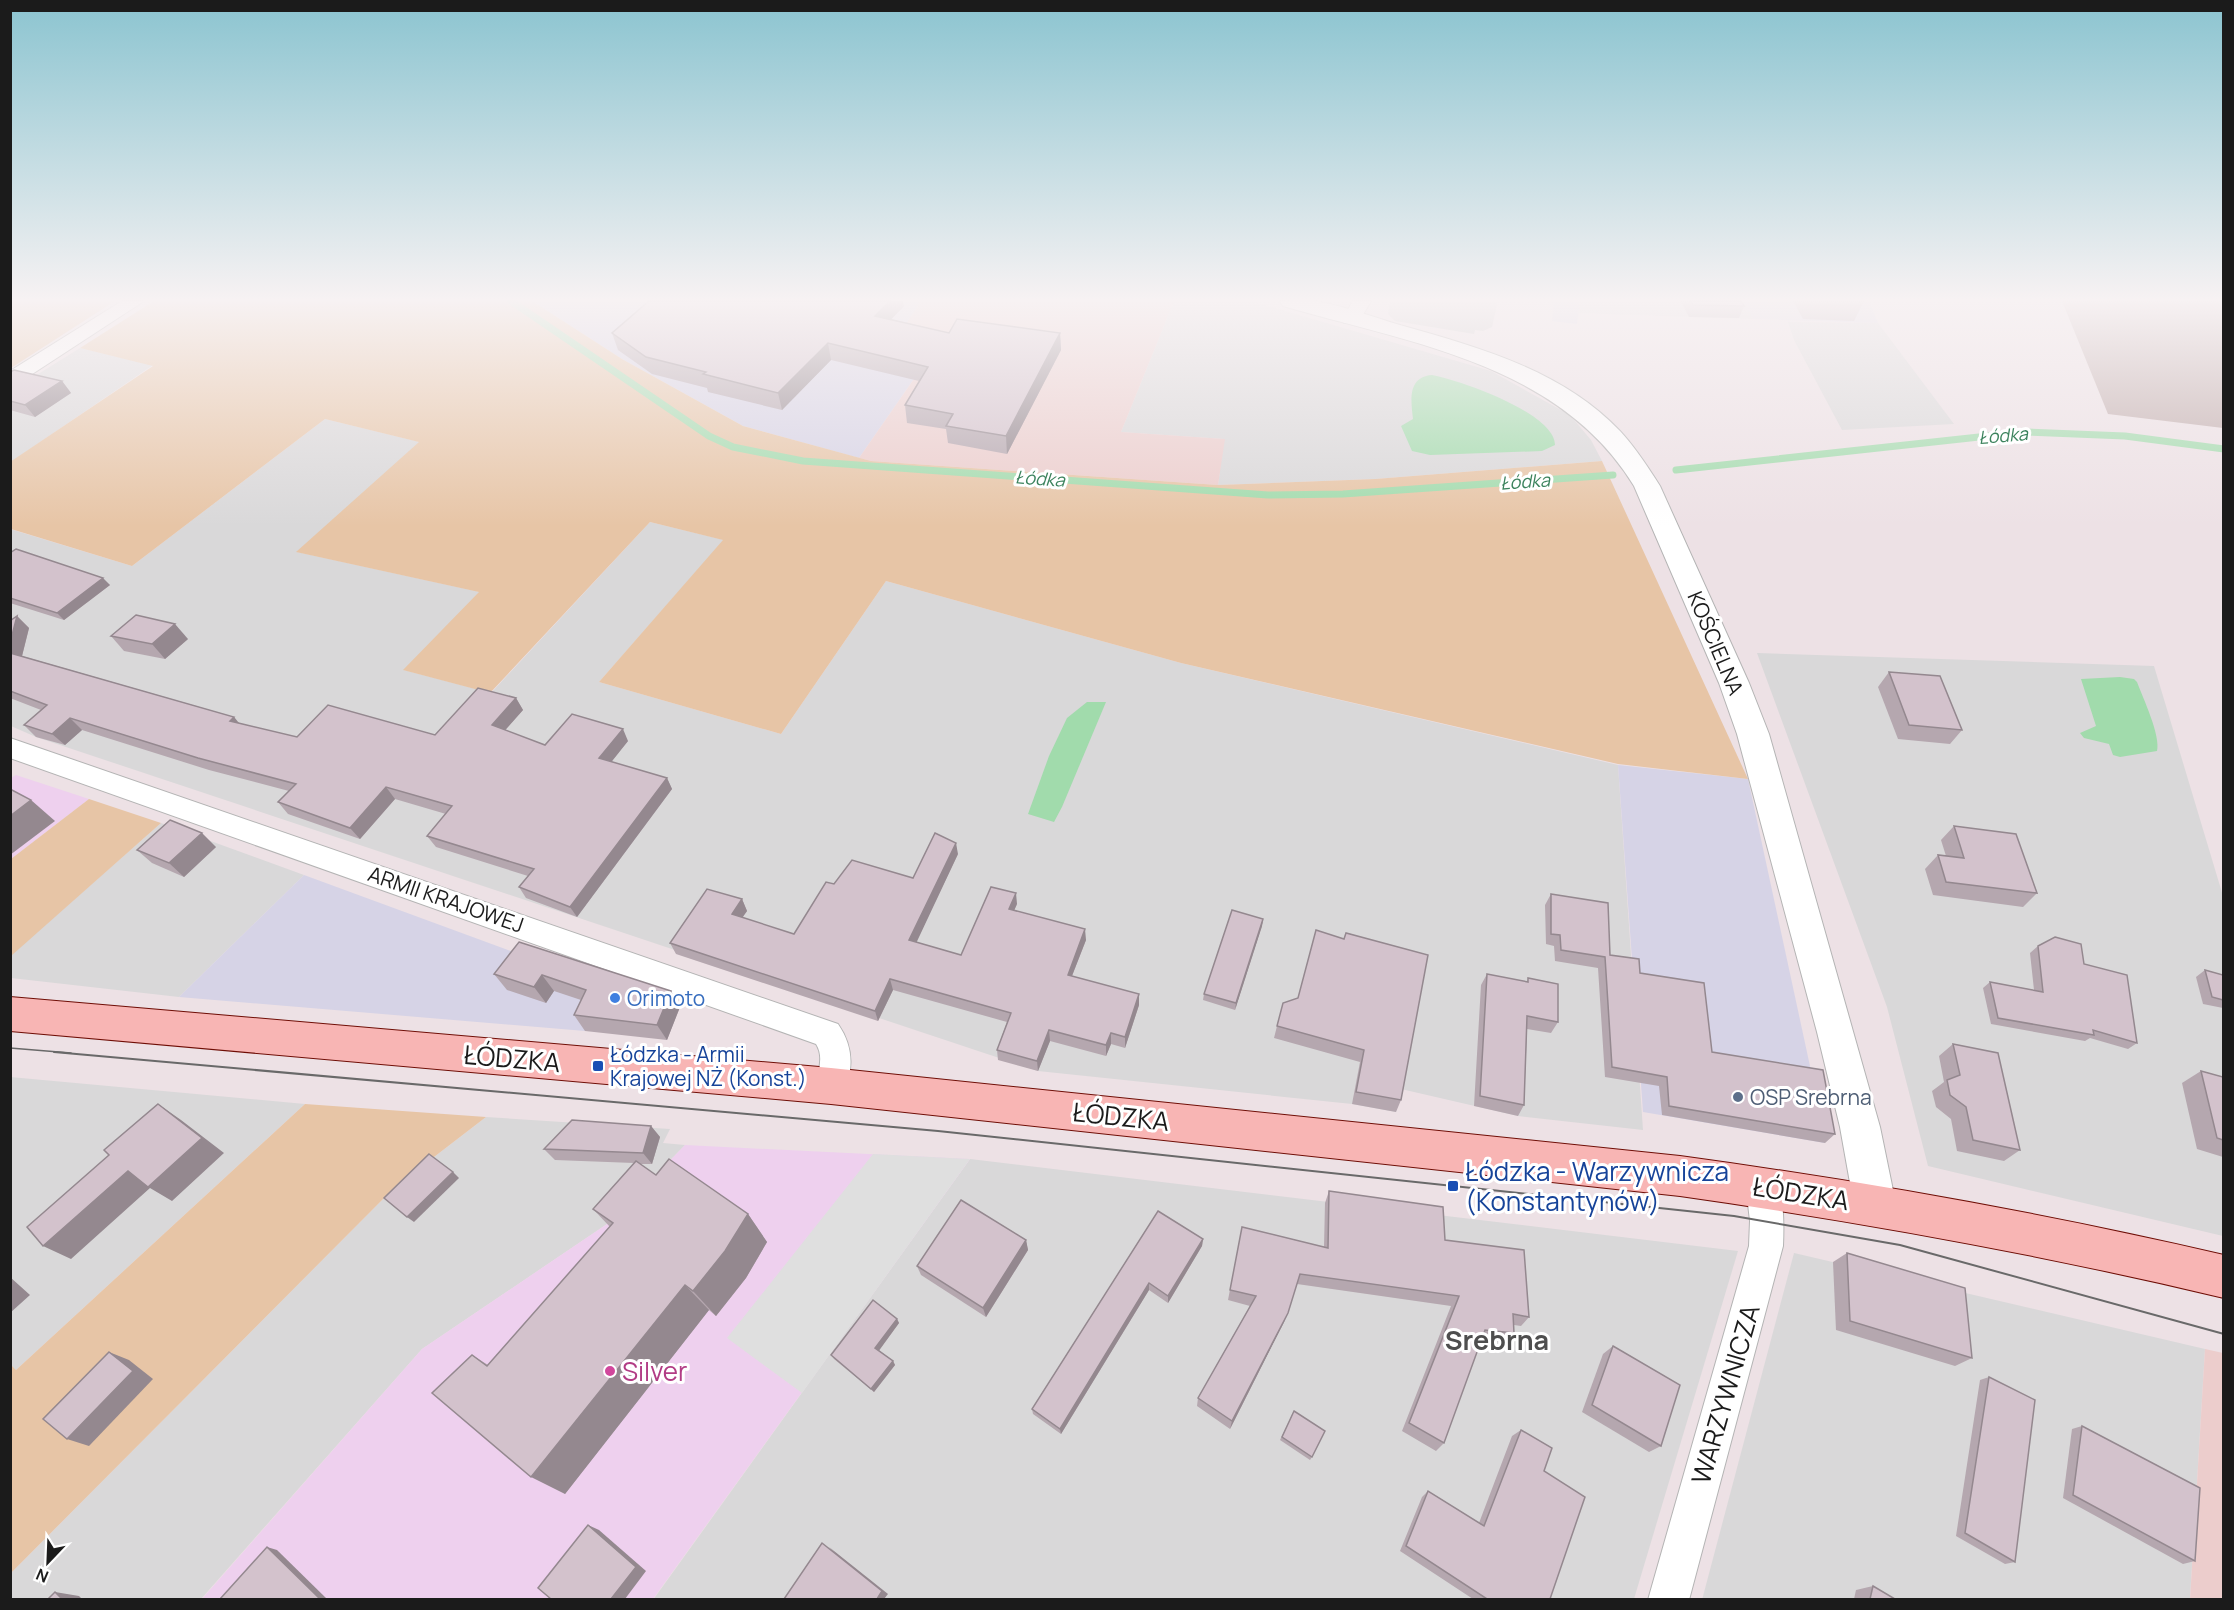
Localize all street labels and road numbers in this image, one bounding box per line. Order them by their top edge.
street label: KOŚCIELNA [1682,587,1750,699]
street label: ARMII KRAJOWEJ [364,859,528,939]
street label: ŁÓDZKA [462,1036,562,1080]
street label: ŁÓDZKA [1071,1093,1171,1139]
street label: ŁÓDZKA [1750,1168,1852,1218]
street label: WARZYWNICZA [1682,1300,1768,1488]

